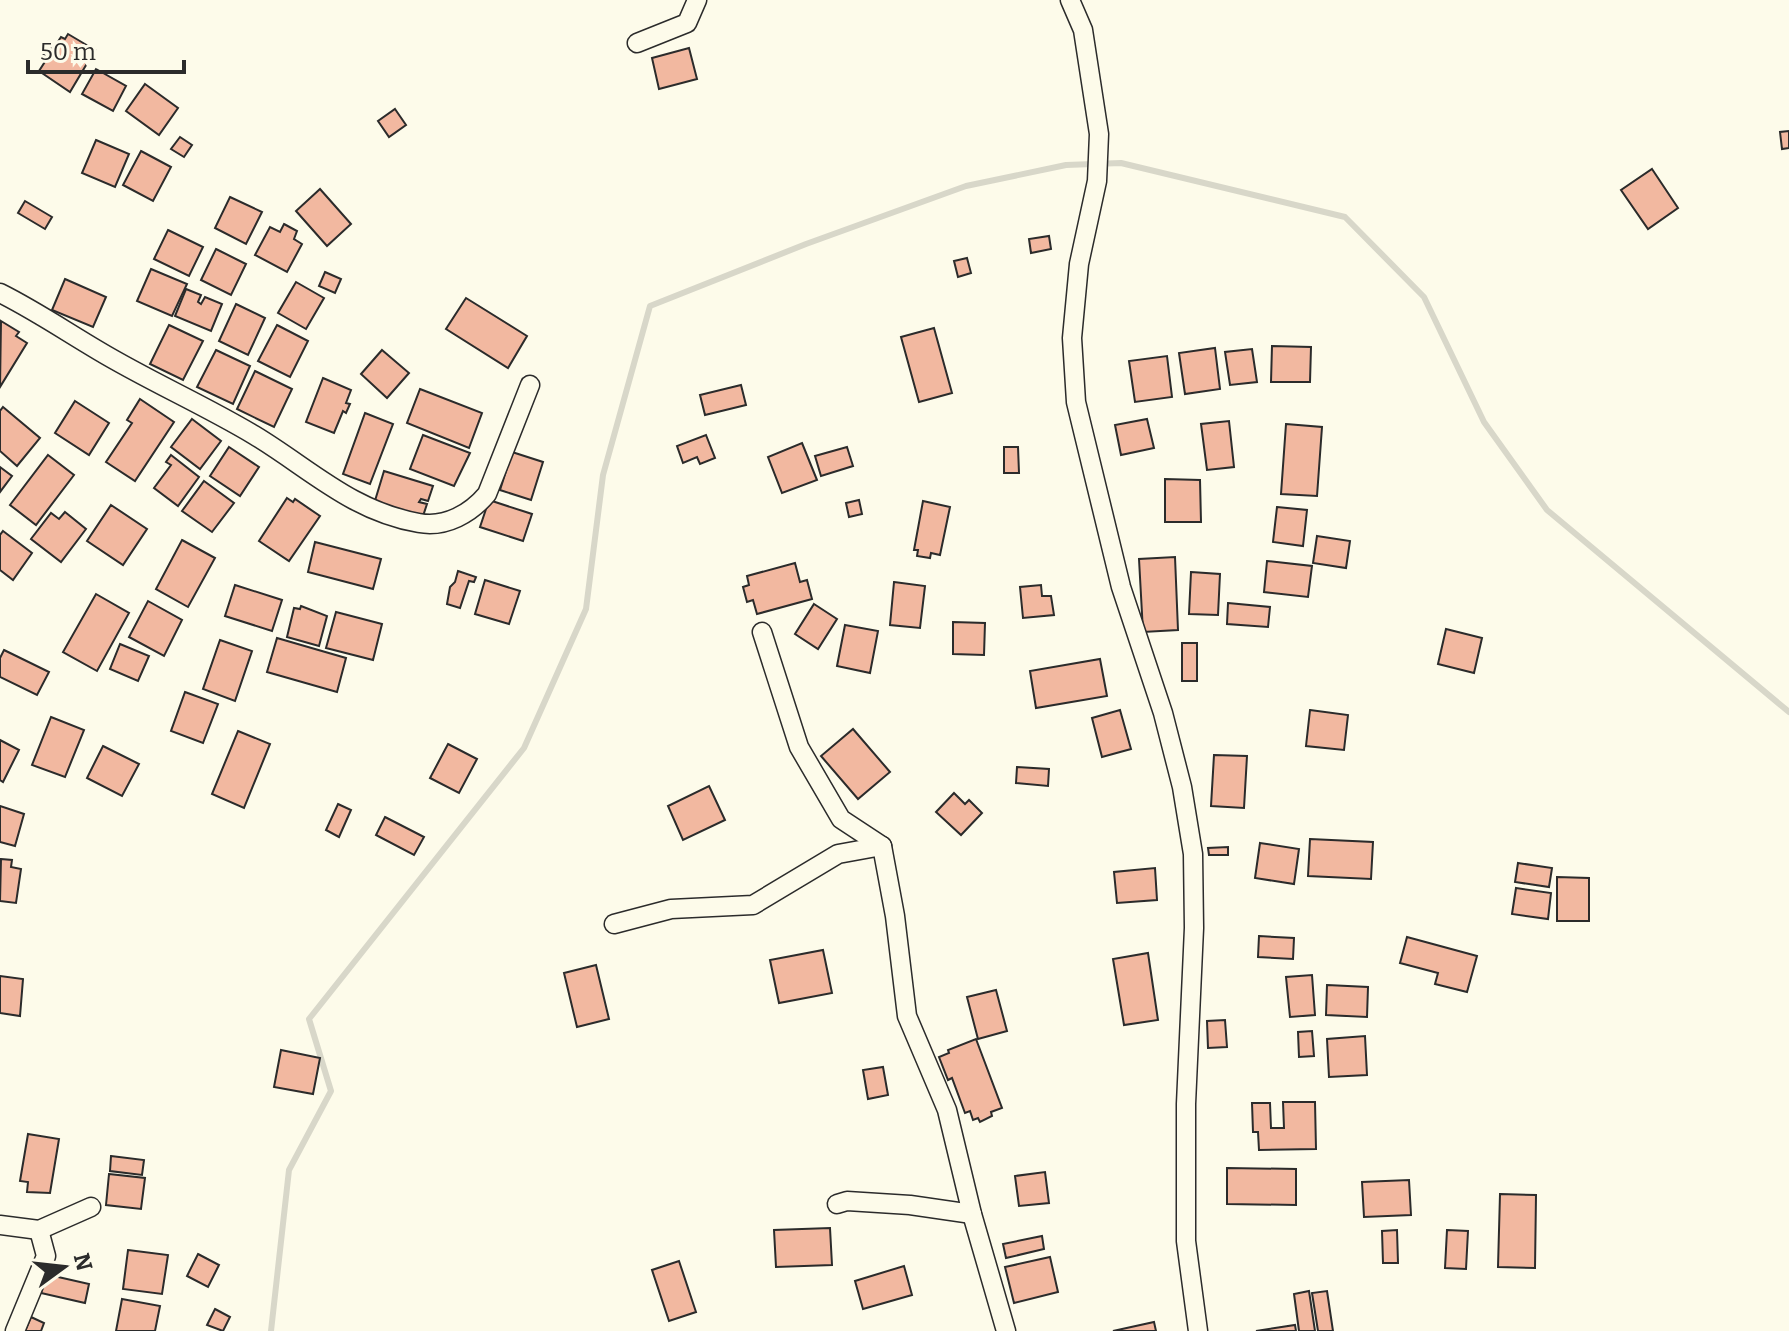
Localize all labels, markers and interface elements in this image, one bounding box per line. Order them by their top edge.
scale bar [28,24,184,74]
text: 50 m [40,38,96,66]
north arrow [24,1227,104,1307]
text: N [68,1250,98,1274]

